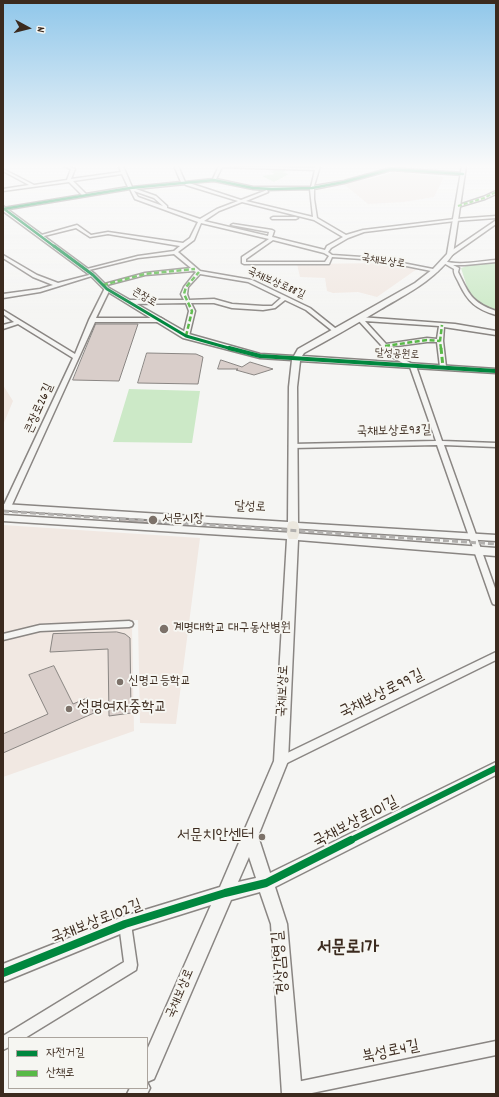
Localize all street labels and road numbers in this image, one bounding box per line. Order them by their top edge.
street label: 국채보상로 [360,252,406,272]
street label: 국채보상로88길 [245,265,307,303]
street label: 큰장로 [129,286,159,310]
street label: 달성공원로 [375,347,419,363]
street label: 큰장로26길 [22,381,58,437]
street label: 국채보상로93길 [357,424,431,440]
street label: 달성로 [234,499,266,517]
street label: 국채보상로 [275,664,293,718]
street label: 국채보상로99길 [336,666,428,724]
street label: 국채보상로101길 [310,793,402,853]
street label: 국채보상로102길 [49,897,145,949]
street label: 경상감영길 [270,930,294,996]
street label: 국채보상로 [164,967,198,1021]
street label: 북성로4길 [361,1038,421,1068]

